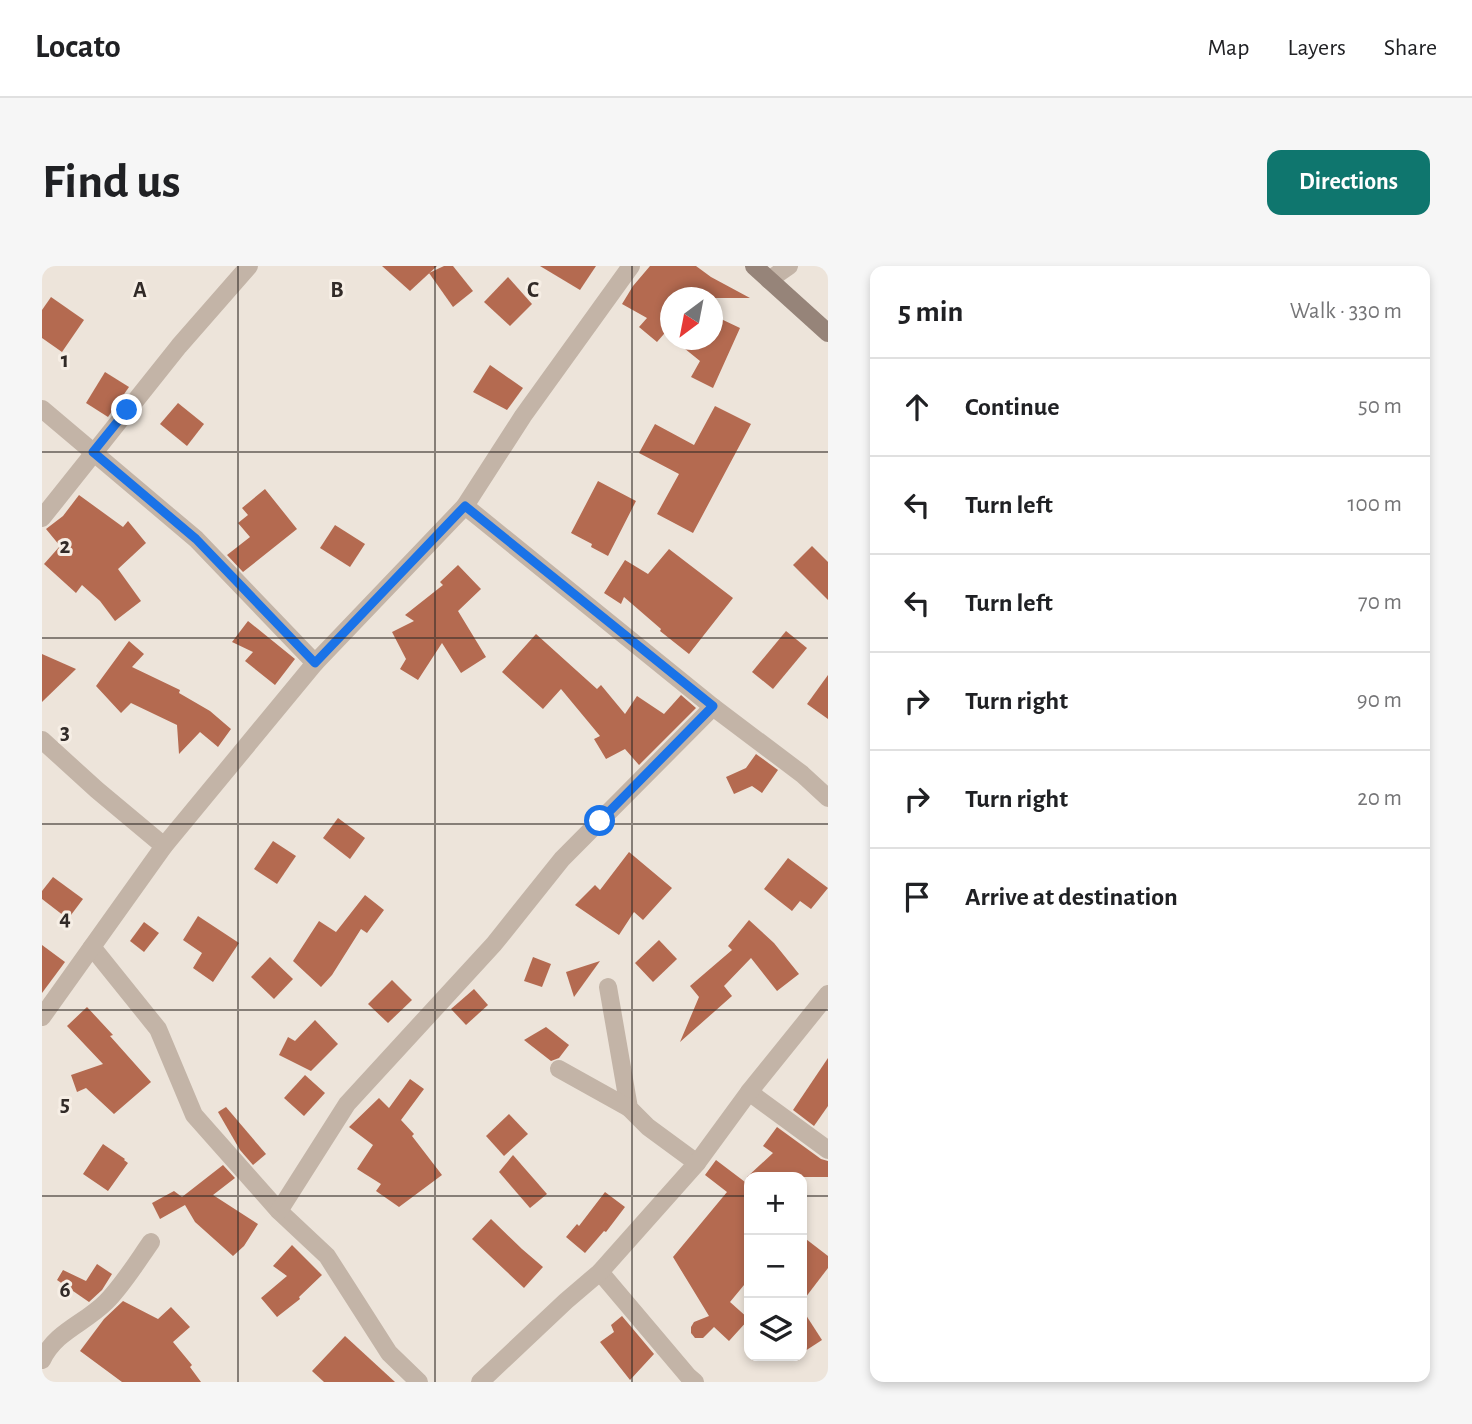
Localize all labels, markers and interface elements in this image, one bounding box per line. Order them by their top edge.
text: Locato [35,31,121,64]
text: Map [1207,36,1249,60]
text: Layers [1287,36,1346,60]
text: Share [1384,36,1437,60]
button: Directions [1267,150,1430,215]
text: Find us [42,158,181,207]
text: A [133,279,147,302]
text: B [330,279,344,302]
text: C [527,279,539,302]
north arrow [660,287,723,350]
text: 5 min [898,297,963,327]
text: Walk · 330 m [1290,300,1402,323]
text: 1 [61,349,69,372]
icon: ahead [898,388,936,426]
route end [111,394,142,425]
text: Continue [965,394,1060,420]
text: 50 m [1358,395,1402,418]
icon: left [898,486,936,524]
text: Turn left [965,492,1053,518]
text: 100 m [1348,493,1402,516]
text: 2 [60,535,71,558]
icon: left [898,584,936,622]
text: Turn left [965,590,1053,616]
text: 70 m [1358,591,1402,614]
icon: right [898,682,936,720]
text: Turn right [965,688,1068,714]
text: 90 m [1357,689,1402,712]
text: 3 [60,721,70,744]
icon: right [898,780,936,818]
text: Turn right [965,786,1068,812]
text: 20 m [1357,787,1402,810]
route start [584,805,615,836]
icon: arrive [898,878,936,916]
text: Arrive at destination [965,884,1178,910]
text: 4 [59,907,71,930]
text: 5 [60,1093,70,1116]
map controls [744,1172,807,1361]
button: + [744,1172,807,1235]
button: − [744,1235,807,1298]
text: 6 [59,1279,71,1302]
button: layers [744,1298,807,1361]

